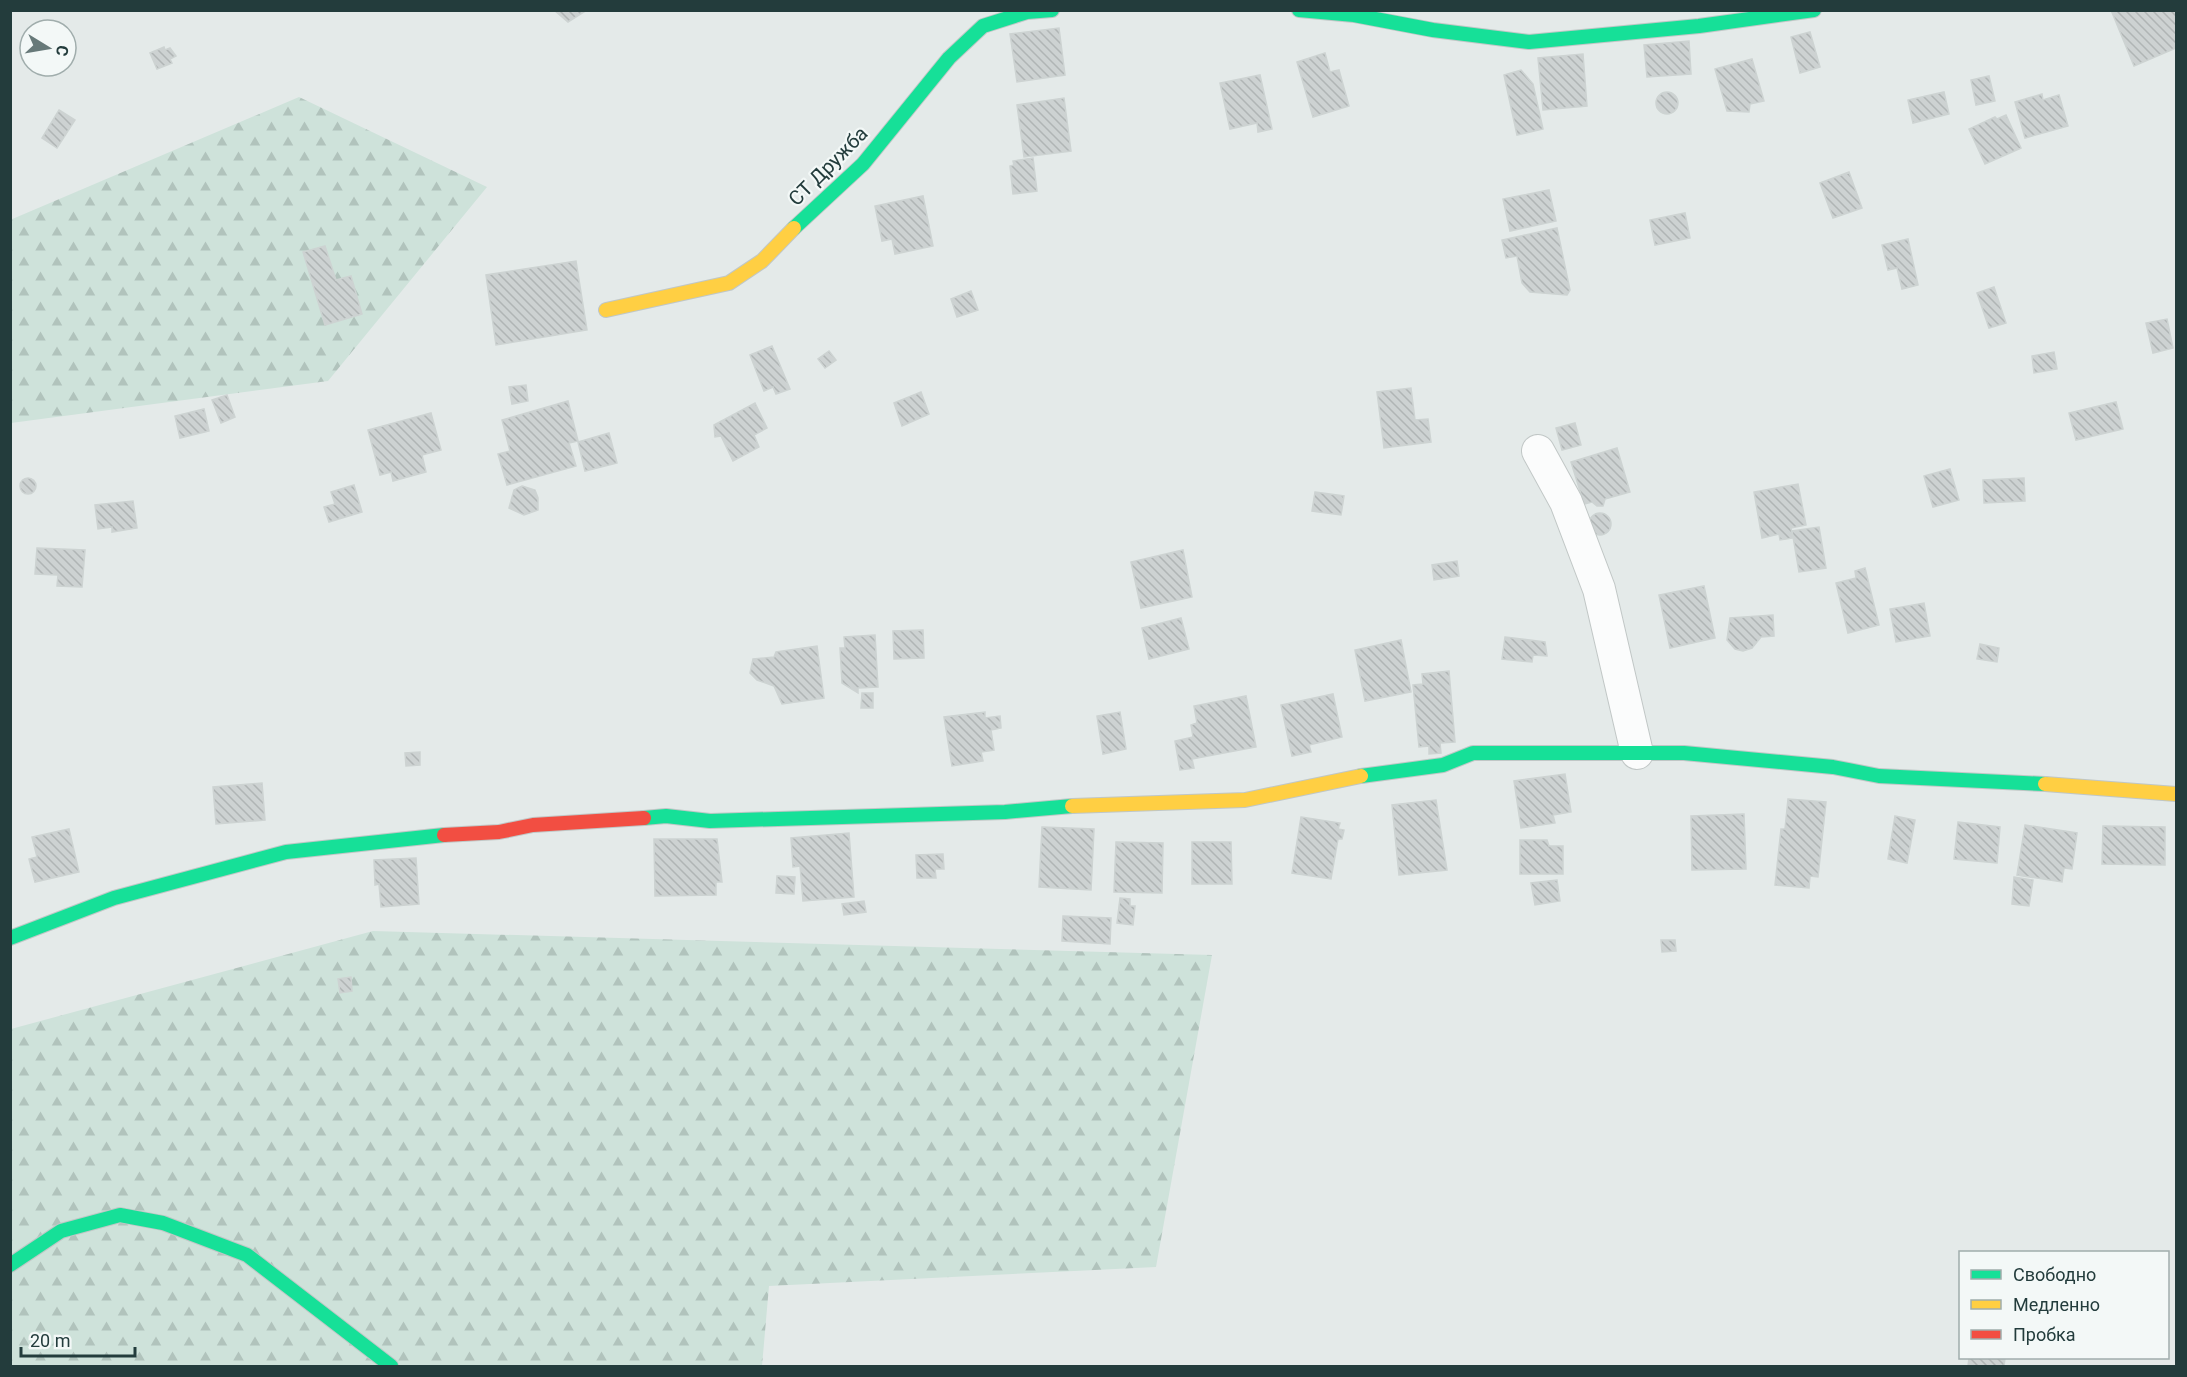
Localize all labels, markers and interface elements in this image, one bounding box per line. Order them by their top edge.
north arrow [18,18,78,78]
text: С [52,44,73,58]
street label: СТ Дружба [783,121,873,211]
legend [1959,1251,2169,1359]
text: Свободно [2013,1264,2096,1285]
text: Медленно [2013,1294,2100,1315]
scale bar [21,1320,135,1358]
text: Пробка [2013,1324,2076,1345]
text: 20 m [30,1330,70,1351]

